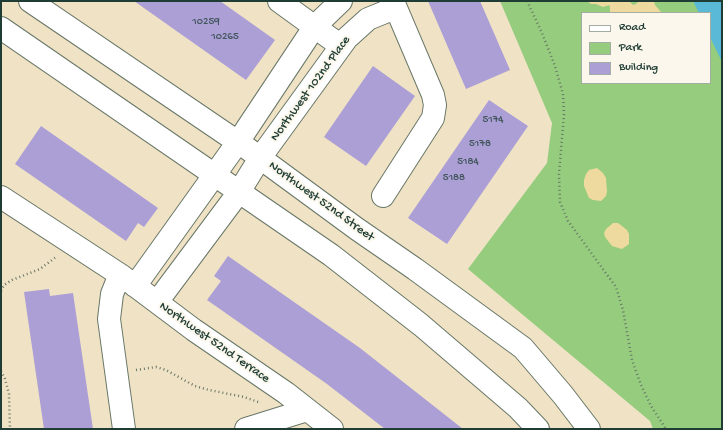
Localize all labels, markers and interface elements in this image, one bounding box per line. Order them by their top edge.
legend [581,12,711,84]
house number: 10259 [192,15,220,29]
text: Road [619,21,645,35]
house number: 10265 [211,30,239,44]
street label: Northwest 102nd Place [268,33,354,145]
text: Park [619,41,642,55]
text: Building [619,61,658,75]
house number: 5174 [482,113,504,127]
house number: 5178 [469,137,491,151]
house number: 5184 [457,155,479,169]
street label: Northwest 52nd Street [265,158,377,246]
house number: 5188 [443,171,465,185]
street label: Northwest 52nd Terrace [156,299,272,387]

